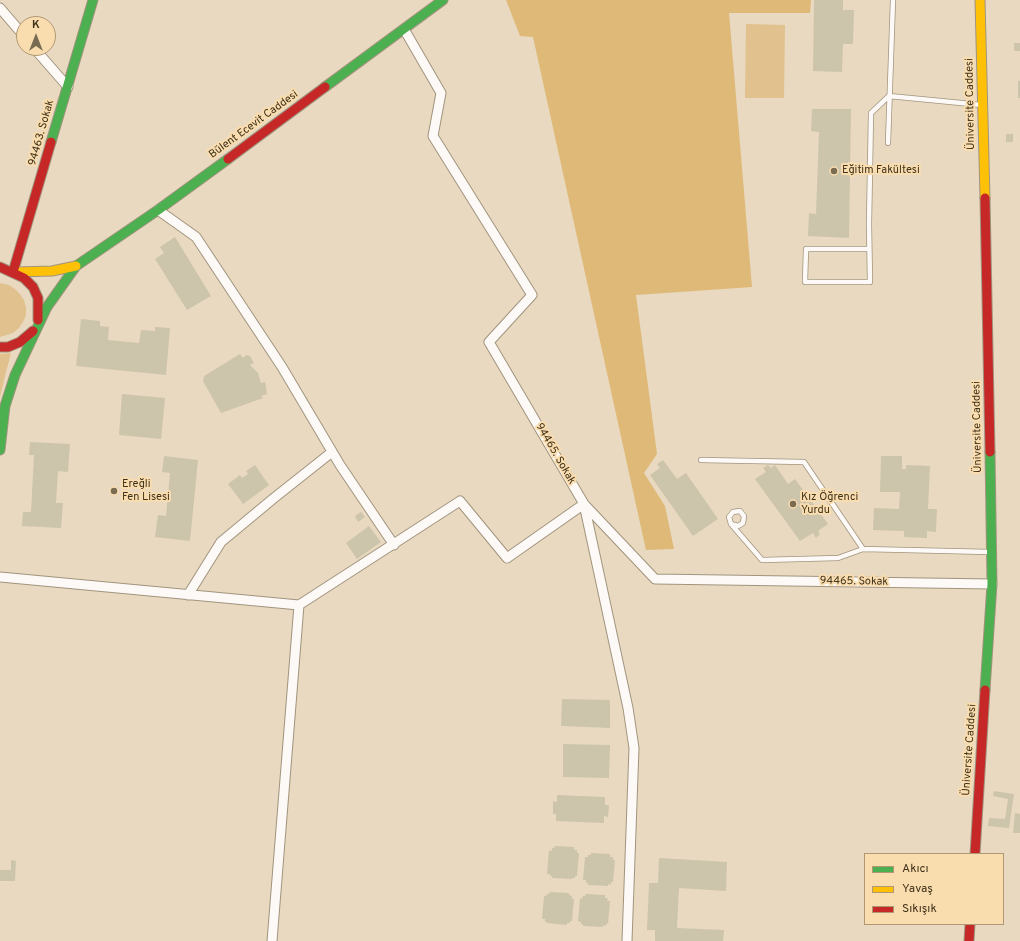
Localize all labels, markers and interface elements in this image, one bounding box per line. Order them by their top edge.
north arrow [16,16,56,56]
text: K [32,18,40,32]
street label: Üniversite Caddesi [964,58,978,150]
street label: Bülent Ecevit Caddesi [207,88,301,162]
street label: 94463. Sokak [26,98,58,168]
place label: Eğitim Fakültesi [842,164,920,178]
marker: Eğitim Fakültesi [829,166,839,176]
street label: Üniversite Caddesi [971,381,985,473]
street label: 94465. Sokak [532,421,578,487]
place label: Ereğli Fen Lisesi [122,478,170,504]
marker: Ereğli Fen Lisesi [109,486,119,496]
place label: Kız Öğrenci Yurdu [801,491,858,517]
marker: Kız Öğrenci Yurdu [788,499,798,509]
street label: 94465. Sokak [820,575,888,589]
street label: Üniversite Caddesi [960,704,980,796]
legend [864,853,1004,925]
text: Akıcı [902,861,929,877]
text: Yavaş [902,881,933,897]
text: Sıkışık [902,901,937,917]

